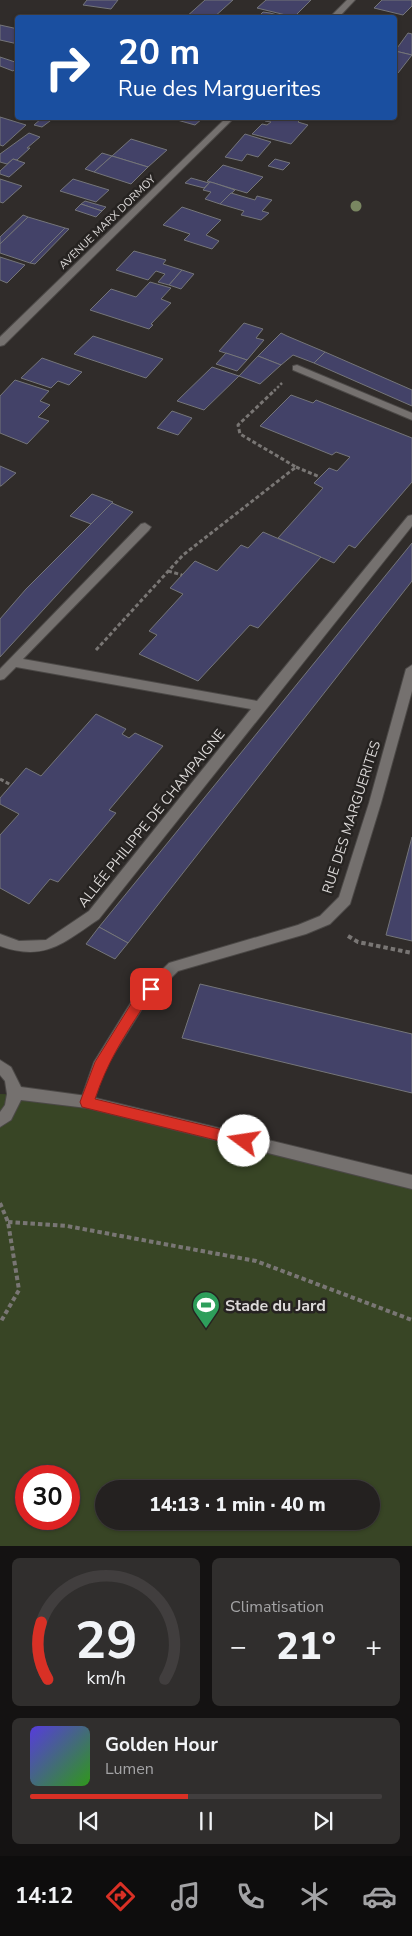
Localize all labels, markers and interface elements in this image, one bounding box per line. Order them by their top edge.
text: 20 m [118,29,200,76]
icon: right [35,35,100,100]
text: Rue des Marguerites [118,74,321,104]
street label: AVENUE MARX DORMOY [56,172,159,273]
street label: ALLÉE PHILIPPE DE CHAMPAIGNE [74,725,229,911]
street label: RUE DES MARGUERITES [318,738,385,896]
pin [130,968,172,1010]
icon: arrive [137,975,165,1003]
position arrow [217,1114,269,1166]
sports icon: Stade du Jard [191,1290,221,1329]
place label: Stade du Jard [225,1295,326,1317]
speed limit sign: 30 [15,1465,80,1530]
text: 14:13 · 1 min · 40 m [149,1492,326,1518]
text: Climatisation [230,1596,324,1618]
text: 29 [75,1605,137,1676]
text: 21° [276,1621,336,1672]
text: − [230,1628,247,1666]
text: + [365,1628,382,1666]
text: km/h [86,1666,126,1690]
text: Golden Hour [105,1732,218,1758]
text: Lumen [105,1758,154,1780]
icon: previous [75,1807,103,1835]
icon: pause [192,1807,220,1835]
icon: next [309,1807,337,1835]
icon: directions [103,1879,138,1914]
icon: music [168,1879,203,1914]
icon: phone [233,1879,268,1914]
icon: climate [297,1879,332,1914]
icon: car [362,1879,397,1914]
text: 14:12 [15,1881,73,1911]

